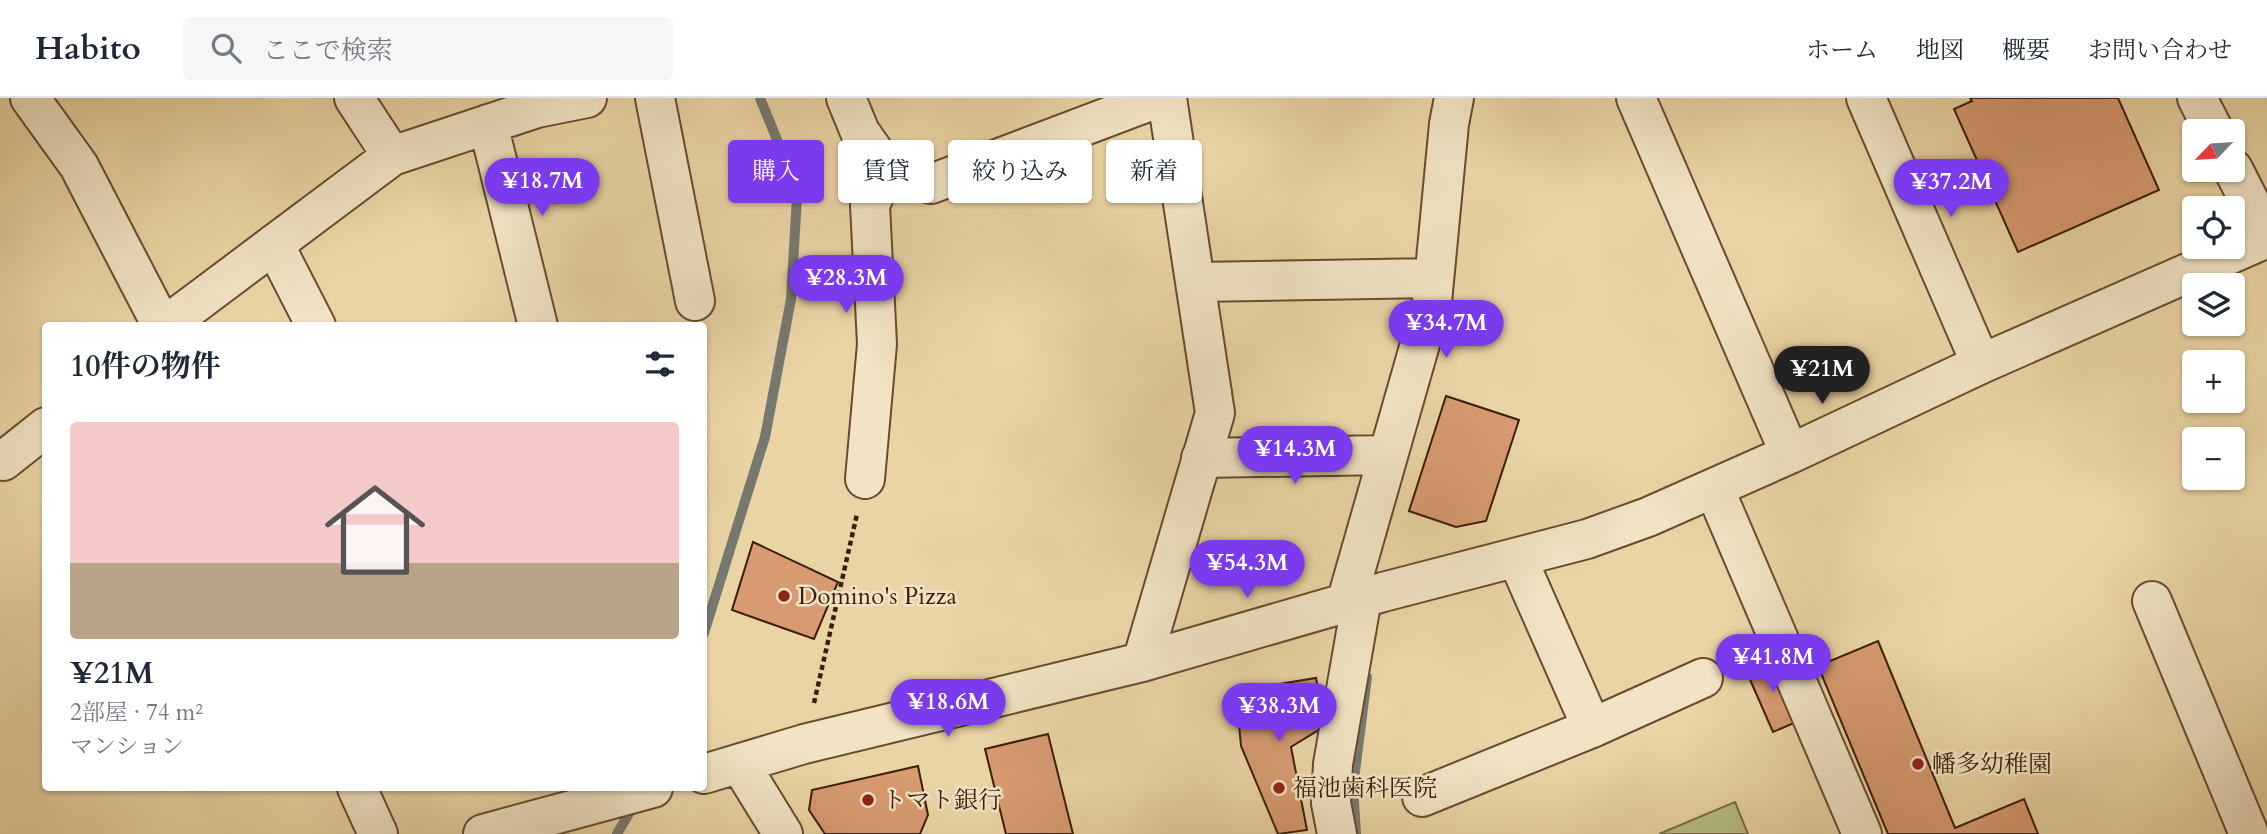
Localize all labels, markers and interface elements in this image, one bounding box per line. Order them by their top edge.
search box [183,17,673,80]
text: Habito [35,26,141,71]
icon: search [207,29,245,67]
text: ここで検索 [263,33,393,68]
text: ホーム [1806,34,1878,67]
text: 地図 [1916,34,1964,67]
text: 概要 [2002,34,2050,67]
text: お問い合わせ [2088,34,2232,67]
north arrow [2182,119,2245,182]
map controls [2182,119,2245,490]
chip: 購入 [728,140,824,203]
chip: 賃貸 [838,140,934,203]
chip: 絞り込み [948,140,1092,203]
chip: 新着 [1106,140,1202,203]
pin: ¥18.7M [485,158,599,218]
pin: ¥37.2M [1894,159,2008,219]
text: ¥18.7M [501,165,583,196]
text: ¥37.2M [1910,166,1992,197]
button: locate [2182,196,2245,259]
pin: ¥28.3M [789,256,903,315]
text: ¥28.3M [805,262,887,293]
button: layers [2182,273,2245,336]
pin: ¥34.7M [1389,300,1503,360]
text: ¥34.7M [1405,307,1487,338]
icon: filters [641,345,679,383]
text: 10件の物件 [70,346,221,387]
pin: ¥21M [1781,346,1863,406]
button: + [2182,350,2245,413]
text: ¥21M [1790,353,1854,384]
pin: ¥14.3M [1238,426,1352,486]
button: − [2182,427,2245,490]
text: ¥14.3M [1254,433,1336,464]
icon: home [312,467,438,593]
pin: ¥54.3M [1190,540,1304,600]
text: ¥54.3M [1206,547,1288,578]
place label: Domino's Pizza [798,580,957,613]
marker: Domino's Pizza [776,588,792,604]
pin: ¥41.8M [1716,634,1830,694]
text: ¥41.8M [1732,641,1814,672]
text: ¥21M [70,653,154,694]
pin: ¥18.6M [891,680,1005,739]
pin: ¥38.3M [1222,684,1336,743]
text: ¥18.6M [907,686,989,717]
text: ¥38.3M [1238,690,1320,721]
text: 2部屋 · 74 m² [70,697,203,728]
text: マンション [70,731,184,762]
place label: 幡多幼稚園 [1932,748,2052,781]
marker: 幡多幼稚園 [1910,756,1926,772]
place label: 福池歯科医院 [1293,772,1437,805]
marker: 福池歯科医院 [1271,780,1287,796]
place label: トマト銀行 [882,784,1002,817]
marker: トマト銀行 [860,792,876,808]

